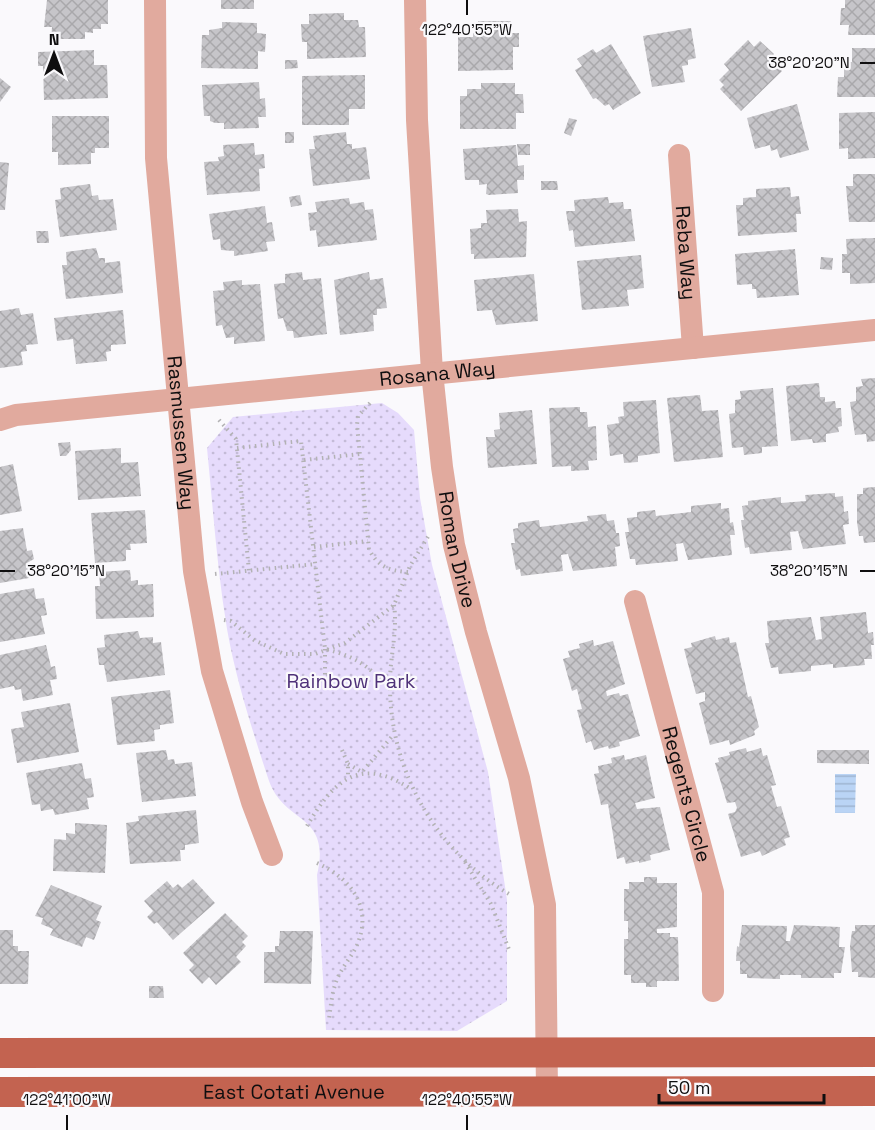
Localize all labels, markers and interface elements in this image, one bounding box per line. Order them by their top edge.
text: 122°40'55"W [422,20,512,39]
north arrow [24,24,84,84]
text: N [49,29,59,50]
text: 38°20'20"N [768,53,850,72]
street label: Reba Way [670,205,702,301]
street label: Rasmussen Way [161,355,201,511]
street label: Rosana Way [378,355,496,392]
street label: Roman Drive [433,489,482,611]
text: 38°20'15"N [27,561,105,580]
text: 38°20'15"N [770,561,848,580]
park label: Rainbow Park [286,668,416,694]
street label: Regents Circle [656,723,717,865]
scale bar [659,1067,824,1105]
text: 50 m [668,1076,710,1099]
street label: East Cotati Avenue [203,1079,385,1105]
text: 122°41'00"W [23,1090,111,1109]
text: 122°40'55"W [422,1090,512,1109]

